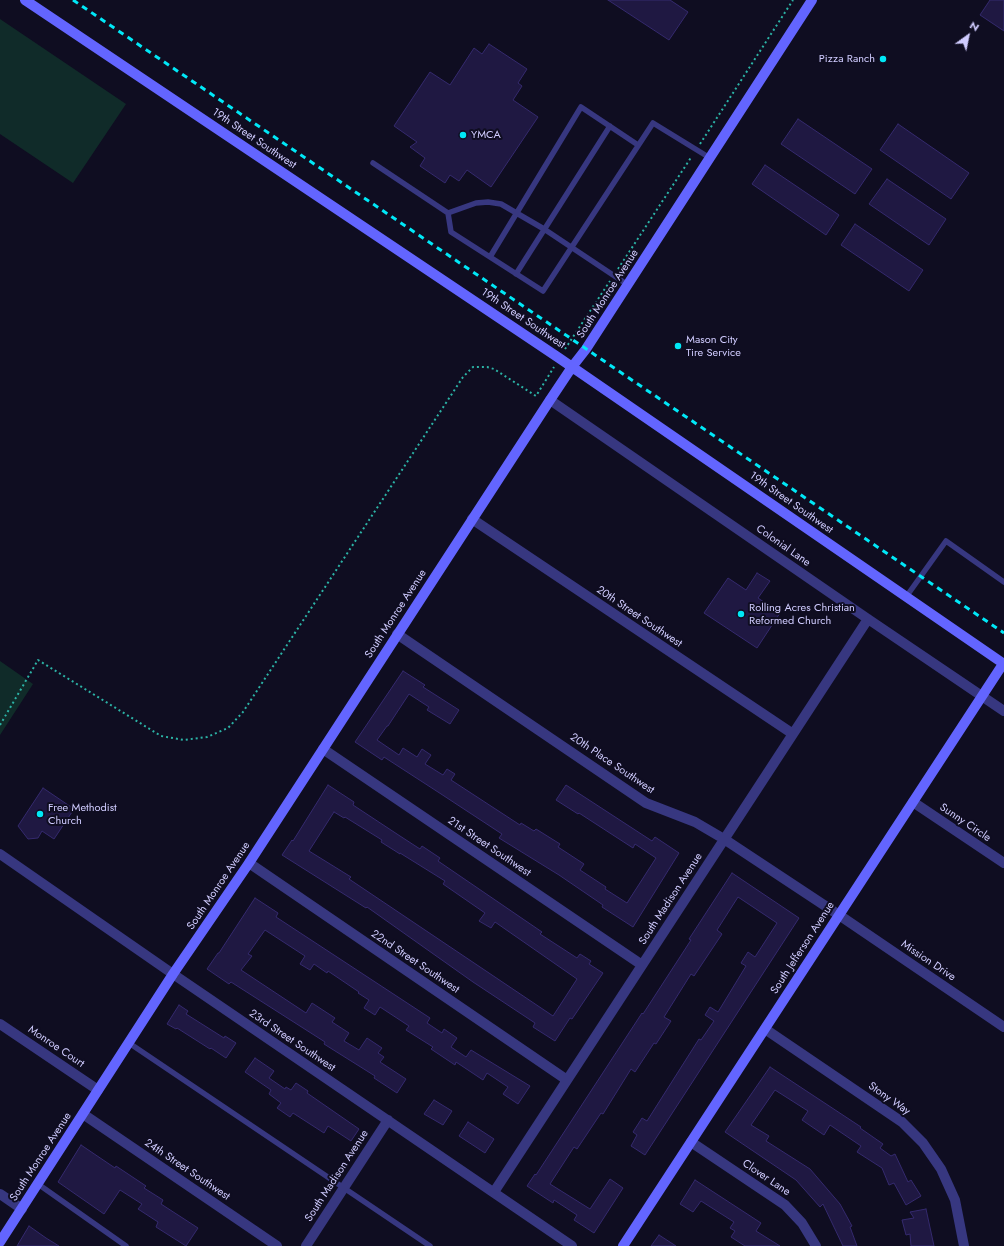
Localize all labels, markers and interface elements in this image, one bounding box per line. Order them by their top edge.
north arrow [948,16,988,56]
text: N [967,17,983,35]
place label: Pizza Ranch [819,52,875,66]
marker: Pizza Ranch [878,54,888,64]
street label: 19th Street Southwest [209,106,299,172]
place label: YMCA [471,128,501,142]
marker: YMCA [458,130,468,140]
street label: South Monroe Avenue [574,247,642,341]
street label: 19th Street Southwest [478,286,568,352]
place label: Mason City Tire Service [686,333,741,359]
marker: Mason City Tire Service [673,341,683,351]
street label: 19th Street Southwest [747,469,835,537]
street label: Colonial Lane [753,522,813,570]
street label: South Monroe Avenue [362,567,430,661]
street label: 20th Street Southwest [594,583,684,651]
place label: Rolling Acres Christian Reformed Church [749,601,855,627]
marker: Rolling Acres Christian Reformed Church [736,609,746,619]
street label: 20th Place Southwest [567,731,657,797]
place label: Free Methodist Church [48,801,117,827]
street label: Sunny Circle [937,801,993,845]
marker: Free Methodist Church [35,809,45,819]
street label: 21st Street Southwest [445,814,533,880]
street label: South Monroe Avenue [185,840,253,932]
street label: South Madison Avenue [636,851,706,947]
street label: South Jefferson Avenue [768,899,838,997]
street label: 22nd Street Southwest [368,928,462,996]
street label: Mission Drive [898,938,958,984]
street label: 23rd Street Southwest [246,1007,338,1075]
street label: Monroe Court [25,1023,87,1071]
street label: Stony Way [865,1080,913,1118]
street label: South Monroe Avenue [7,1110,75,1204]
street label: South Madison Avenue [302,1128,372,1224]
street label: 24th Street Southwest [142,1137,232,1203]
street label: Clover Lane [740,1157,792,1199]

